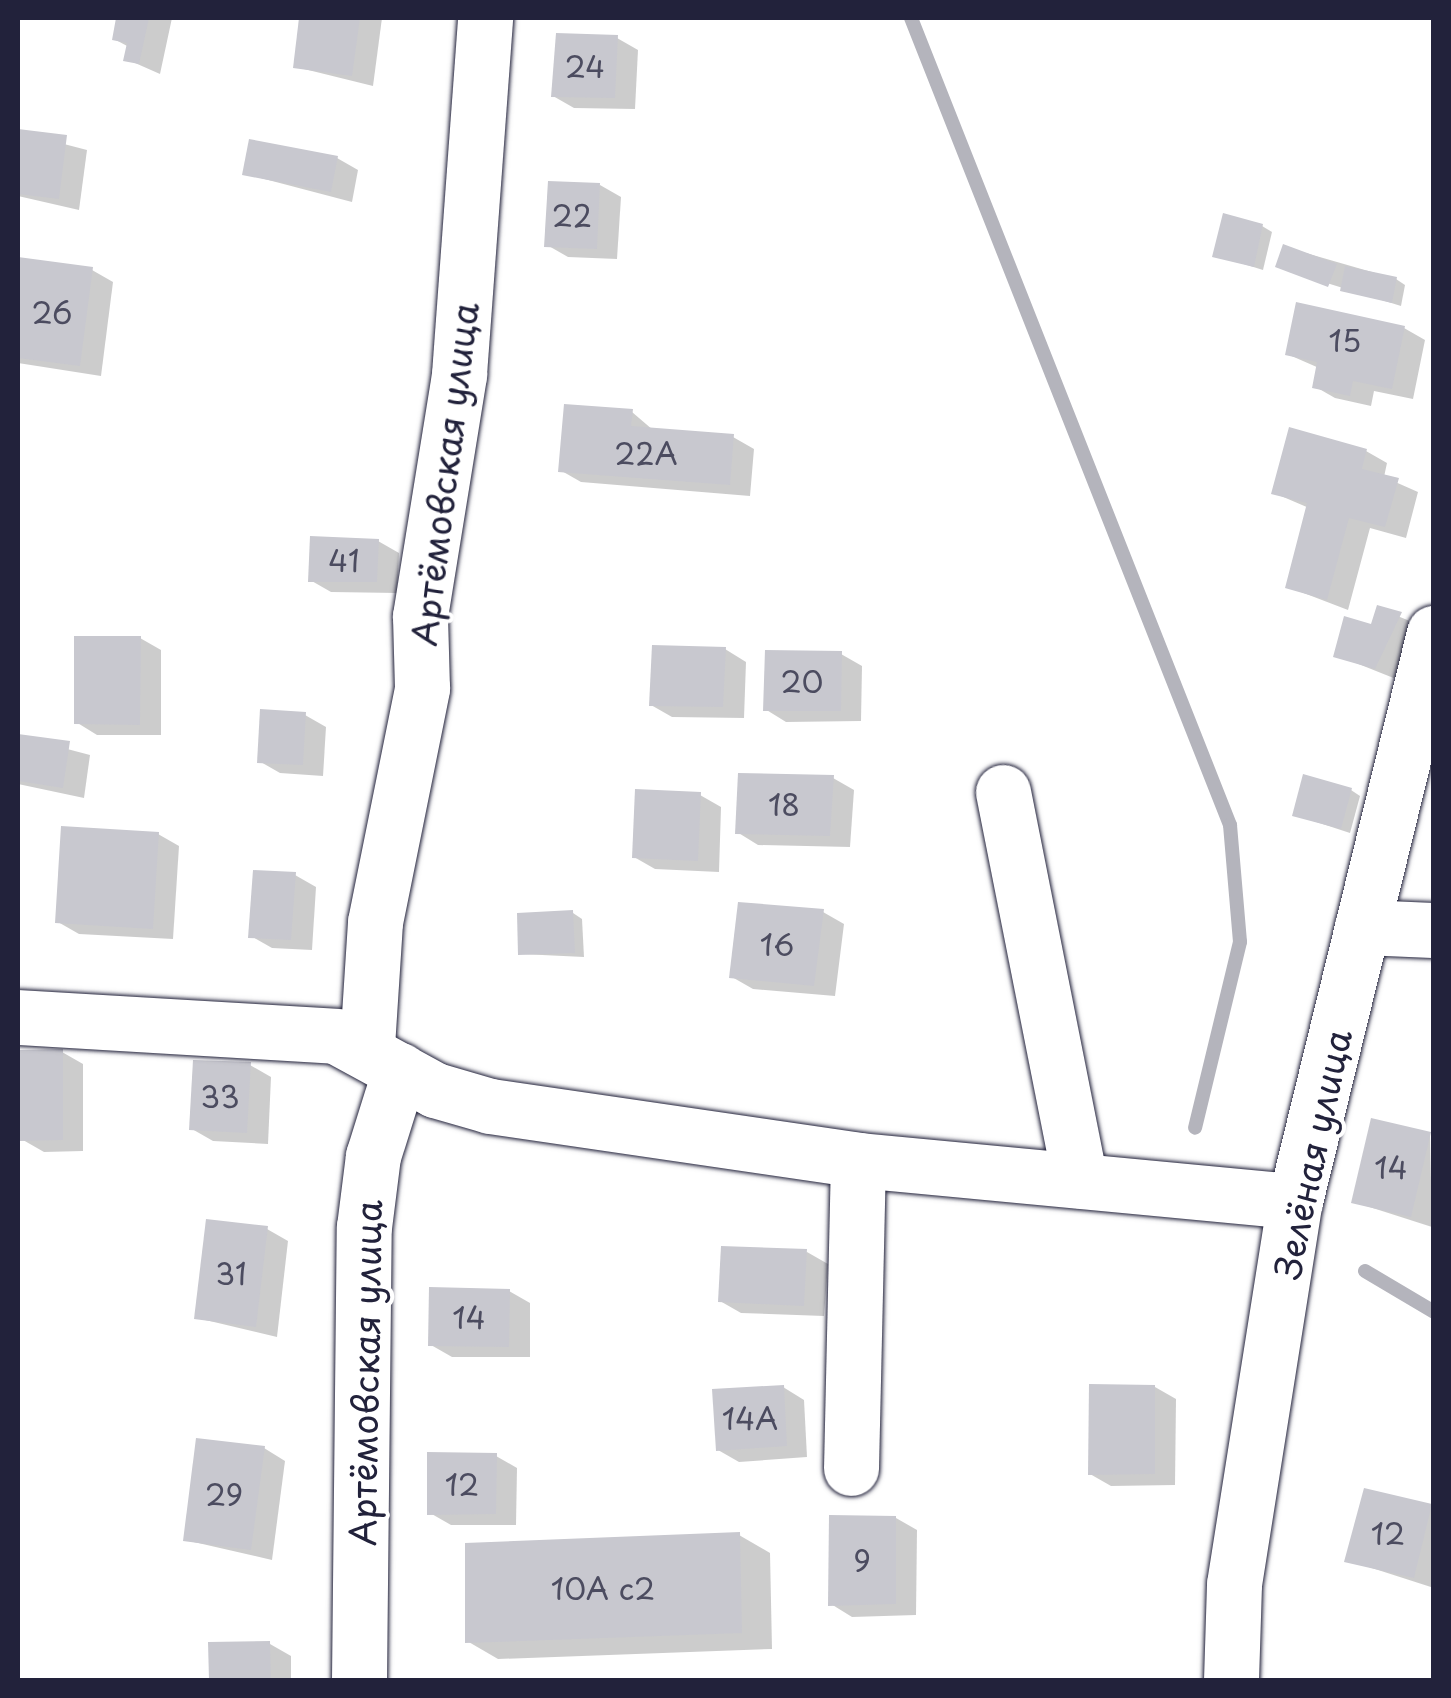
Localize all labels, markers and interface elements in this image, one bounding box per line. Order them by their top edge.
house number: 24 [565,48,605,84]
house number: 22 [552,197,592,233]
house number: 26 [31,294,73,330]
street label: Артёмовская улица [402,299,486,649]
house number: 15 [1329,322,1361,358]
house number: 22А [614,435,678,471]
house number: 41 [328,542,360,578]
house number: 20 [781,663,823,699]
house number: 18 [768,786,800,822]
house number: 16 [760,926,794,962]
street label: Зелёная улица [1265,1024,1359,1284]
house number: 33 [200,1078,240,1114]
house number: 14 [1374,1149,1408,1185]
street label: Артёмовская улица [341,1199,389,1547]
house number: 31 [215,1255,247,1291]
house number: 14 [452,1299,486,1335]
house number: 14А [722,1400,778,1436]
house number: 12 [445,1466,479,1502]
house number: 29 [205,1476,243,1512]
house number: 12 [1371,1515,1405,1551]
house number: 9 [853,1542,871,1578]
house number: 10А с2 [551,1570,655,1606]

